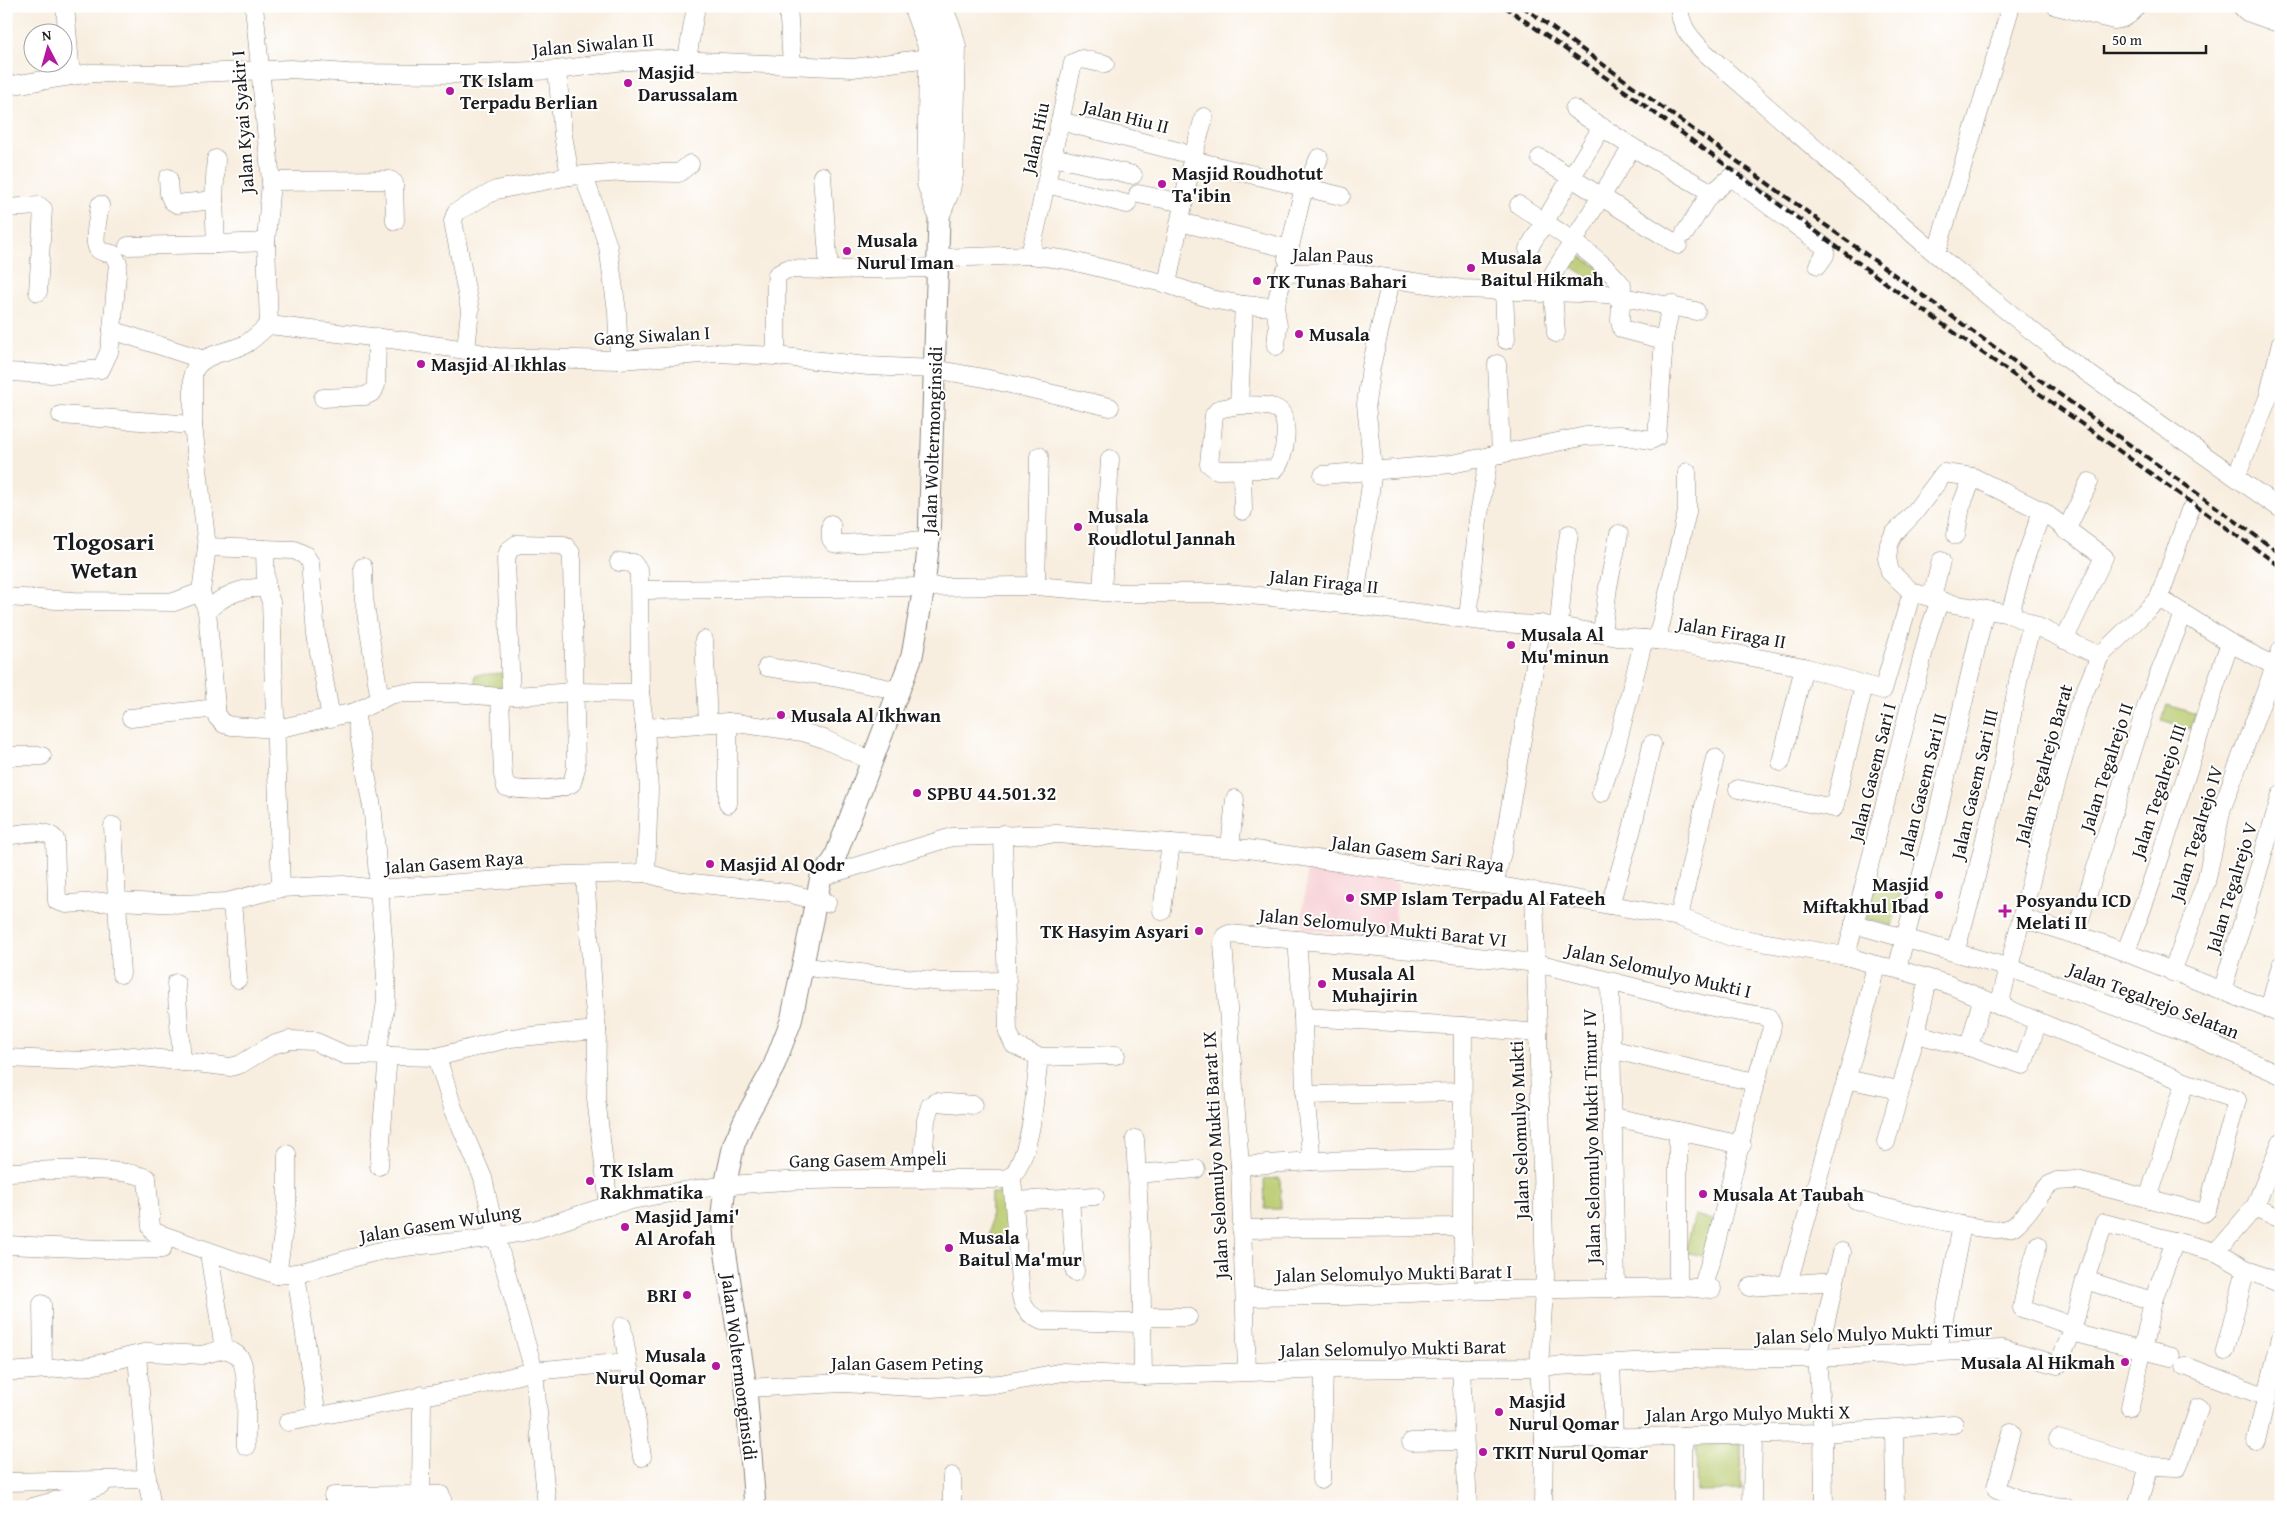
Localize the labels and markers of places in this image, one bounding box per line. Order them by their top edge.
place label: Masjid Darussalam [638,58,738,108]
place label: TK Islam Terpadu Berlian [460,66,598,116]
marker: Masjid Darussalam [622,77,634,89]
marker: TK Islam Terpadu Berlian [444,85,456,97]
place label: Masjid Roudhotut Ta'ibin [1172,159,1324,209]
marker: Masjid Roudhotut Ta'ibin [1156,178,1168,190]
place label: Musala Nurul Iman [857,226,955,276]
place label: Musala Baitul Hikmah [1481,243,1604,293]
marker: Musala Nurul Iman [841,245,853,257]
marker: Musala Baitul Hikmah [1465,262,1477,274]
place label: TK Tunas Bahari [1267,267,1407,295]
marker: TK Tunas Bahari [1251,275,1263,287]
place label: Musala [1309,320,1370,348]
marker: Musala [1293,328,1305,340]
place label: Masjid Al Ikhlas [431,350,566,378]
marker: Masjid Al Ikhlas [415,358,427,370]
place label: Musala Roudlotul Jannah [1088,502,1236,552]
marker: Musala Roudlotul Jannah [1072,521,1084,533]
place label: Musala Al Mu'minun [1521,620,1610,670]
marker: Musala Al Mu'minun [1505,639,1517,651]
place label: Musala Al Ikhwan [791,701,942,729]
marker: Musala Al Ikhwan [775,709,787,721]
place label: SPBU 44.501.32 [927,779,1056,807]
marker: SPBU 44.501.32 [911,787,923,799]
place label: Masjid Al Qodr [720,850,845,878]
marker: Masjid Al Qodr [704,858,716,870]
place label: Masjid Miftakhul Ibad [1803,870,1929,920]
place label: SMP Islam Terpadu Al Fateeh [1360,884,1606,912]
place label: Posyandu ICD Melati II [2016,886,2131,936]
marker: Masjid Miftakhul Ibad [1933,889,1945,901]
marker: SMP Islam Terpadu Al Fateeh [1344,892,1356,904]
marker: Posyandu ICD Melati II [1998,904,2012,918]
place label: TK Hasyim Asyari [1040,917,1189,945]
marker: TK Hasyim Asyari [1193,925,1205,937]
place label: Musala Al Muhajirin [1332,959,1418,1009]
marker: Musala Al Muhajirin [1316,978,1328,990]
place label: TK Islam Rakhmatika [600,1156,703,1206]
marker: TK Islam Rakhmatika [584,1175,596,1187]
place label: Musala At Taubah [1713,1180,1865,1208]
marker: Musala At Taubah [1697,1188,1709,1200]
place label: Masjid Jami' Al Arofah [635,1202,740,1252]
marker: Masjid Jami' Al Arofah [619,1221,631,1233]
place label: Musala Baitul Ma'mur [959,1223,1082,1273]
marker: Musala Baitul Ma'mur [943,1242,955,1254]
place label: BRI [647,1281,677,1309]
marker: BRI [681,1289,693,1301]
place label: Musala Nurul Qomar [596,1341,706,1391]
place label: Musala Al Hikmah [1961,1348,2116,1376]
marker: Musala Al Hikmah [2119,1356,2131,1368]
marker: Musala Nurul Qomar [710,1360,722,1372]
place label: Masjid Nurul Qomar [1509,1387,1619,1437]
marker: Masjid Nurul Qomar [1493,1406,1505,1418]
place label: TKIT Nurul Qomar [1493,1438,1648,1466]
marker: TKIT Nurul Qomar [1477,1446,1489,1458]

